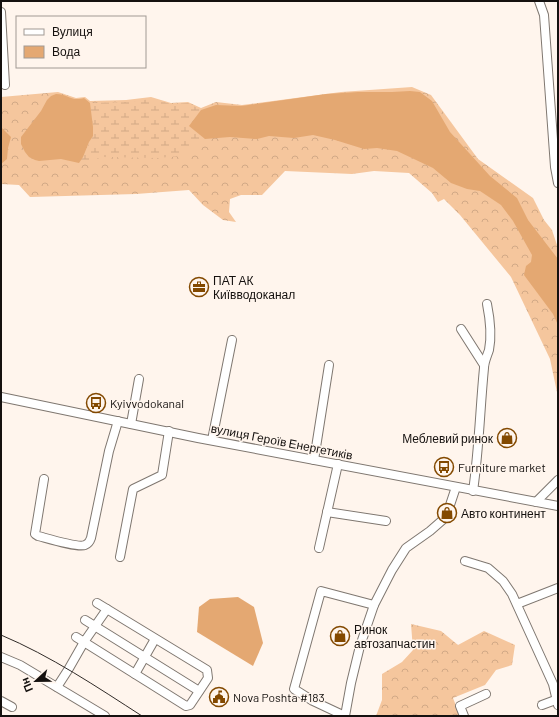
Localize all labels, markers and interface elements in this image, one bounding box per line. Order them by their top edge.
legend [16,16,146,68]
text: Вулиця [52,24,93,39]
text: Вода [52,44,80,59]
place label: ПАТ АК Київводоканал [213,273,295,302]
office icon: ПАТ АК Київводоканал [188,276,210,298]
bus stop icon: Kyivvodokanal [85,392,107,414]
place label: Kyivvodokanal [110,396,184,410]
street label: вулиця Героїв Енергетиків [210,420,354,463]
shop icon: Меблевий ринок [496,427,518,449]
place label: Меблевий ринок [402,431,494,446]
bus stop icon: Furniture market [433,456,455,478]
place label: Furniture market [458,460,546,474]
shop icon: Авто континент [436,502,458,524]
place label: Авто континент [461,506,546,520]
place label: Ринок автозапчастин [354,622,435,650]
shop icon: Ринок автозапчастин [329,625,351,647]
north arrow [16,661,56,701]
text: Пн [18,676,35,694]
public building icon: Nova Poshta #183 [208,686,230,708]
place label: Nova Poshta #183 [233,690,325,704]

